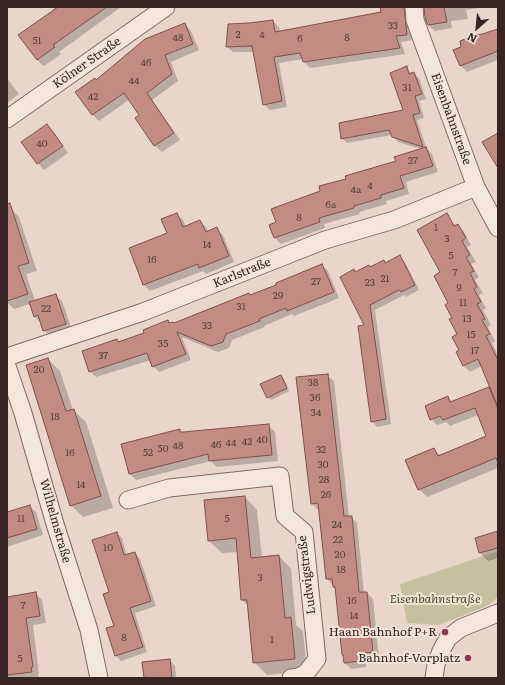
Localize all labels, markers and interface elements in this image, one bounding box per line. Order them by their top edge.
north arrow [457,8,497,48]
house number: 33 [388,20,398,32]
house number: 2 [235,29,241,41]
house number: 4 [259,29,265,41]
text: N [464,29,479,48]
house number: 48 [172,32,184,44]
house number: 8 [344,32,350,44]
house number: 6 [297,33,303,45]
street label: Kölner Straße [50,34,124,92]
house number: 51 [32,35,42,47]
house number: 46 [141,57,151,69]
street label: Eisenbahnstraße [428,71,474,167]
house number: 44 [128,75,140,87]
house number: 31 [402,82,412,94]
house number: 42 [88,91,98,103]
house number: 40 [36,138,48,150]
house number: 27 [408,155,418,167]
house number: 4 [367,180,373,192]
house number: 4a [351,184,361,196]
house number: 6a [326,199,336,211]
house number: 8 [296,212,302,224]
house number: 1 [434,222,438,234]
house number: 3 [444,233,450,245]
house number: 14 [202,239,212,251]
house number: 5 [448,250,454,262]
house number: 16 [147,254,157,266]
street label: Karlstraße [211,255,273,291]
house number: 7 [452,267,458,279]
house number: 21 [380,273,390,285]
house number: 27 [311,276,321,288]
house number: 23 [365,277,375,289]
house number: 9 [456,282,462,294]
house number: 29 [273,290,283,302]
house number: 11 [459,297,467,309]
house number: 31 [236,301,246,313]
house number: 22 [41,303,51,315]
house number: 13 [462,313,472,325]
house number: 33 [202,320,212,332]
house number: 15 [466,329,476,341]
house number: 35 [158,338,168,350]
house number: 17 [471,345,479,357]
house number: 37 [98,350,108,362]
house number: 20 [34,364,44,376]
house number: 38 [308,377,318,389]
house number: 36 [310,392,320,404]
house number: 34 [311,407,321,419]
house number: 18 [50,411,60,423]
house number: 40 [256,434,268,446]
house number: 42 [242,436,252,448]
house number: 44 [225,437,237,449]
house number: 46 [211,439,221,451]
house number: 48 [172,440,184,452]
house number: 50 [158,443,168,455]
house number: 32 [316,444,326,456]
house number: 16 [65,447,75,459]
house number: 52 [143,447,153,459]
house number: 30 [317,459,329,471]
house number: 28 [319,474,329,486]
street label: Wilhelmstraße [36,477,74,565]
house number: 14 [76,479,86,491]
house number: 26 [321,489,331,501]
house number: 11 [17,513,25,525]
house number: 5 [224,513,230,525]
house number: 24 [332,519,342,531]
house number: 22 [333,534,343,546]
street label: Ludwigstraße [295,535,319,615]
house number: 10 [103,542,113,554]
house number: 20 [335,549,345,561]
house number: 18 [336,564,346,576]
house number: 3 [257,572,263,584]
park label: Eisenbahnstraße [389,592,481,606]
house number: 16 [347,595,357,607]
house number: 7 [20,600,26,612]
house number: 14 [349,610,359,622]
place label: Haan Bahnhof P+R [329,625,437,639]
marker: Haan Bahnhof P+R [440,627,450,637]
house number: 8 [121,632,127,644]
house number: 1 [270,634,274,646]
place label: Bahnhof-Vorplatz [358,651,460,665]
house number: 5 [17,653,23,665]
marker: Bahnhof-Vorplatz [463,653,473,663]

